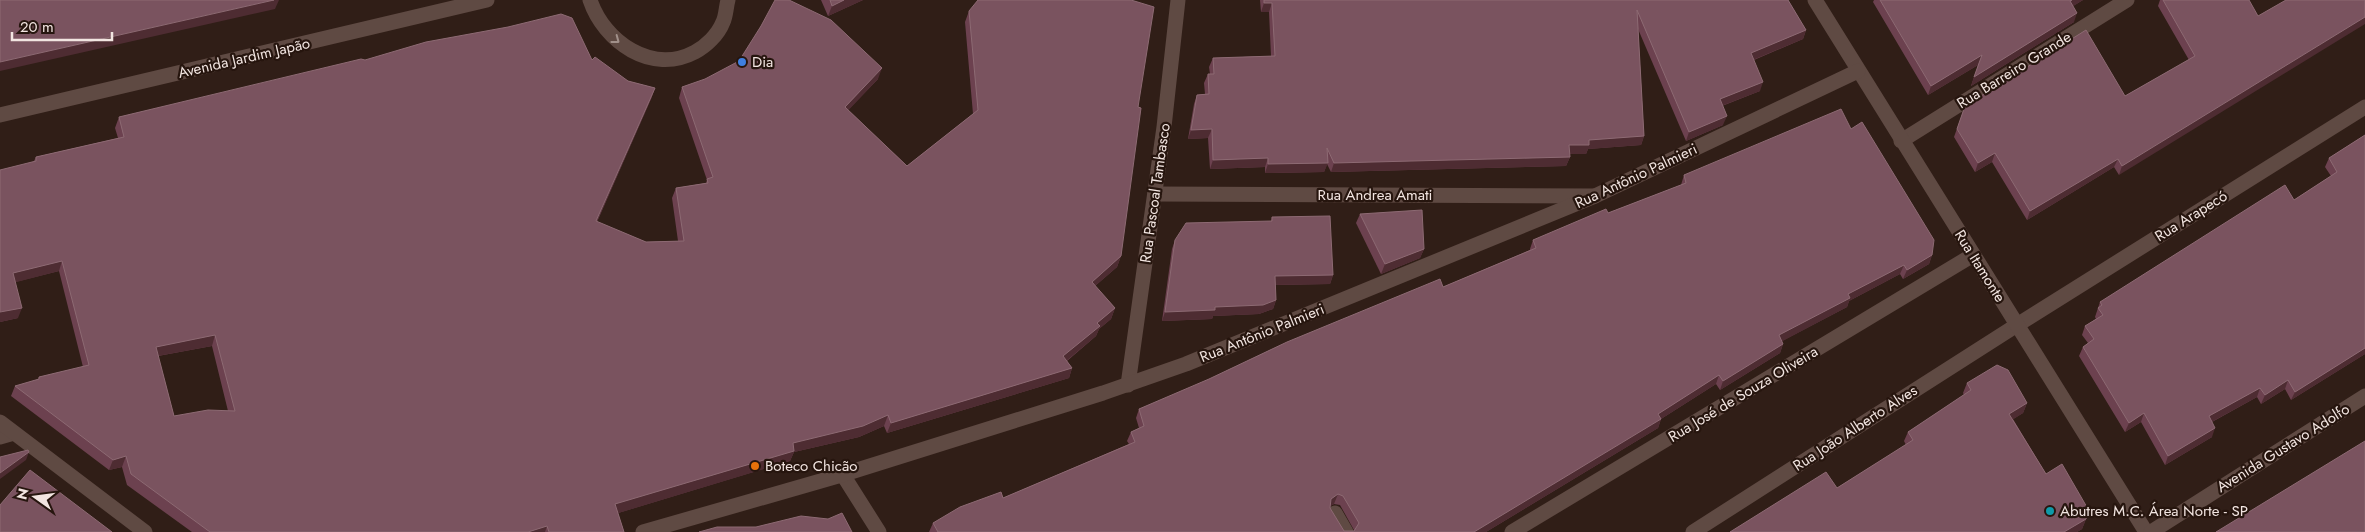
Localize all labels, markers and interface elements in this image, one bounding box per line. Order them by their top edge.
scale bar [12,10,112,42]
text: 20 m [20,16,54,38]
street label: Rua Barreiro Grande [1953,26,2076,114]
street label: Avenida Jardim Japão [176,32,312,84]
one-way arrow [610,34,619,42]
place label: Dia [752,51,773,73]
marker: Dia [736,56,748,68]
street label: Rua Pascoal Tambasco [1134,122,1176,264]
street label: Rua Antônio Palmieri [1571,138,1701,214]
street label: Rua Andrea Amati [1318,184,1433,206]
street label: Rua Arapecó [2150,185,2232,247]
street label: Rua Itamonte [1949,226,2011,307]
street label: Rua Antônio Palmieri [1196,298,1328,368]
street label: Rua José de Souza Oliveira [1664,340,1822,448]
street label: Rua João Alberto Alves [1788,379,1922,477]
street label: Avenida Gustavo Adolfo [2212,398,2354,498]
place label: Boteco Chicão [765,455,857,477]
marker: Boteco Chicão [749,460,761,472]
north arrow [10,472,60,522]
text: N [11,486,33,502]
place label: Abutres M.C. Área Norte - SP [2060,500,2248,522]
marker: Abutres M.C. Área Norte - SP [2044,505,2056,517]

